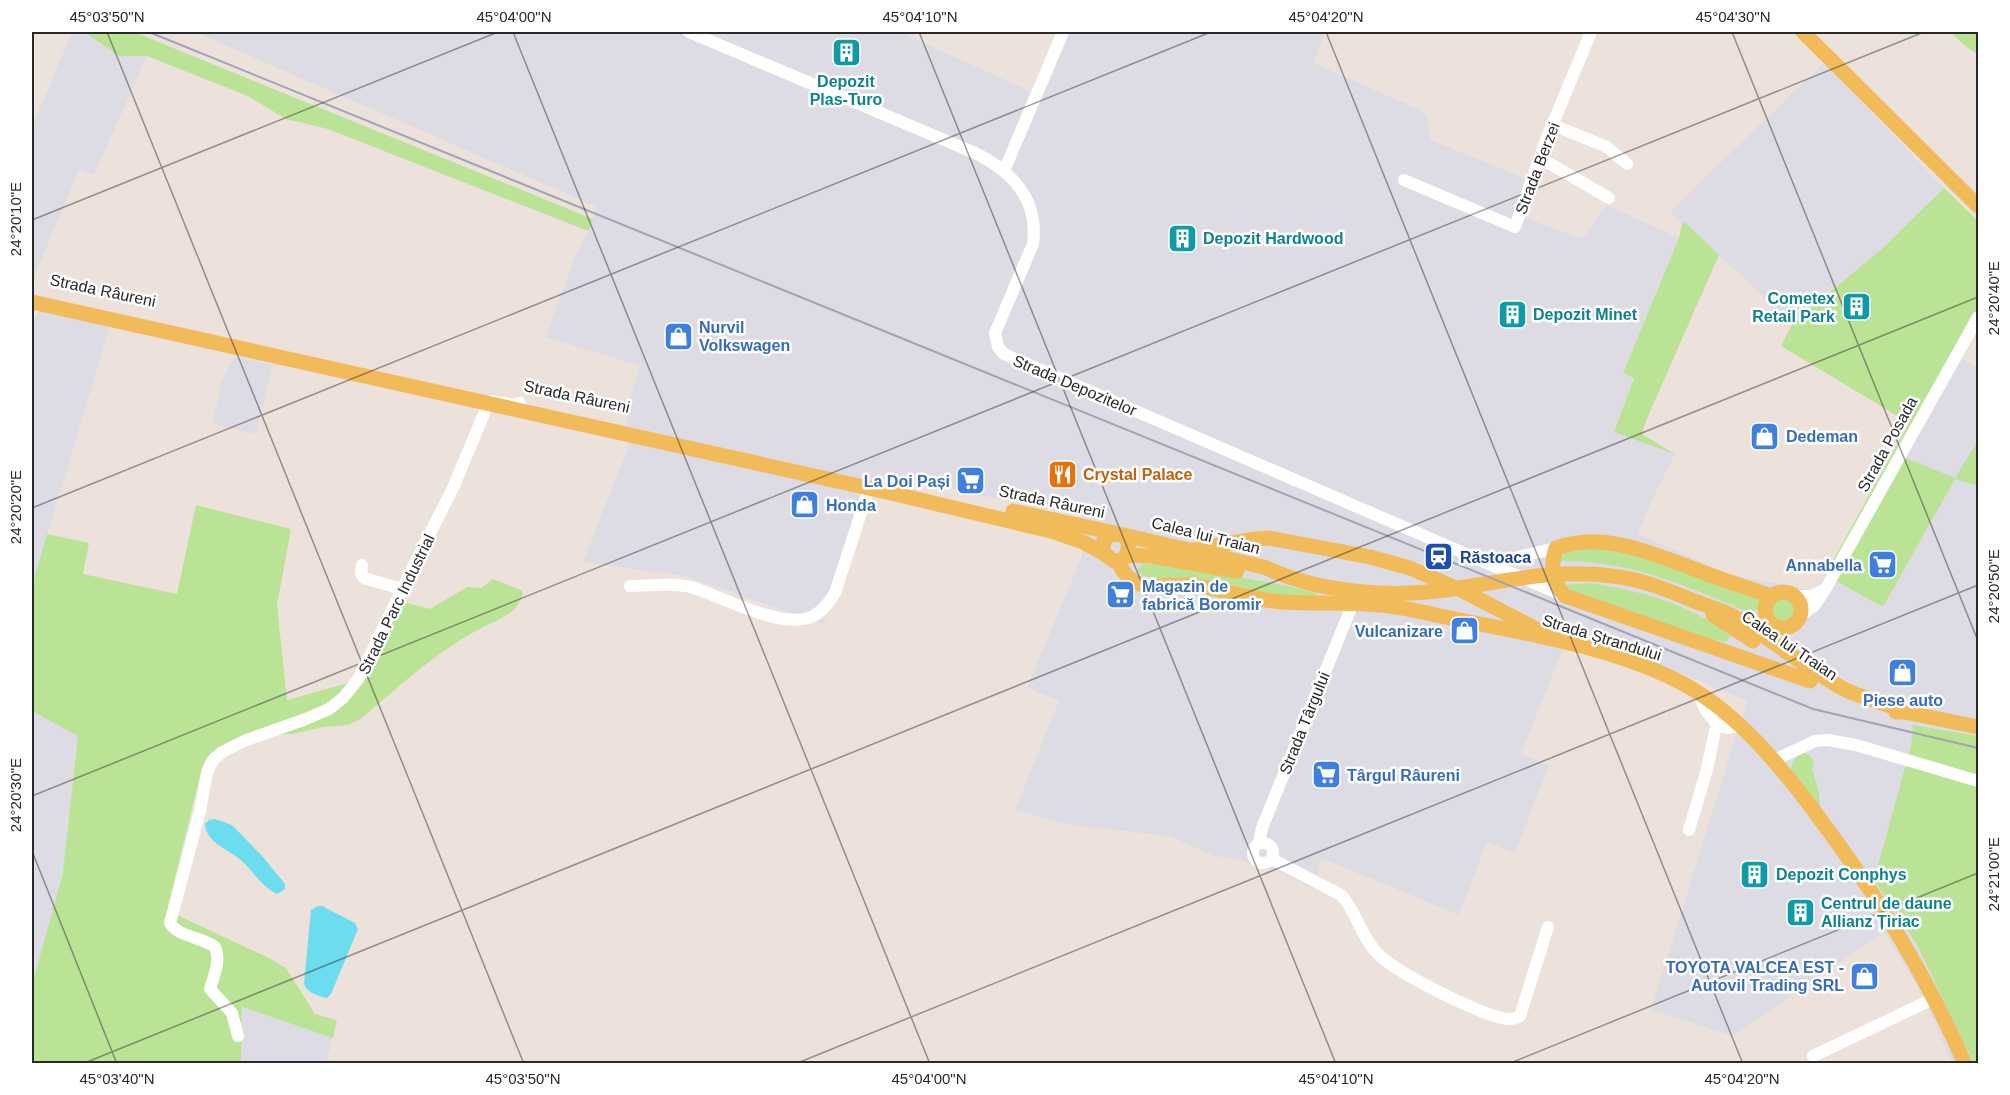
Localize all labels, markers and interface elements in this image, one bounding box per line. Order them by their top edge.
text: 45°03'50"N [69,8,145,25]
text: 45°04'00"N [476,8,552,25]
text: 45°04'10"N [882,8,958,25]
text: 45°04'20"N [1288,8,1364,25]
text: 45°04'30"N [1695,8,1771,25]
building icon: Depozit Plas-Turo [830,37,862,69]
place label: Depozit Plas-Turo [810,73,883,108]
street label: Strada Berzei [1512,120,1563,216]
text: 24°20'10"E [7,182,24,256]
building icon: Depozit Hardwood [1166,222,1198,254]
place label: Depozit Hardwood [1203,230,1343,247]
text: 24°20'40"E [1985,261,2002,335]
street label: Strada Râureni [48,271,157,310]
place label: Cometex Retail Park [1752,290,1835,325]
building icon: Cometex Retail Park [1840,291,1872,323]
building icon: Depozit Minet [1496,298,1528,330]
place label: Depozit Minet [1533,306,1638,323]
place label: Nurvil Volkswagen [699,319,790,354]
shop icon: Nurvil Volkswagen [662,320,694,352]
street label: Strada Depozitelor [1010,352,1140,419]
street label: Strada Râureni [522,377,631,416]
street label: Strada Posada [1854,394,1921,495]
shop icon: Dedeman [1749,420,1781,452]
place label: Dedeman [1786,428,1858,445]
restaurant icon: Crystal Palace [1046,458,1078,490]
supermarket icon: La Doi Pași [955,465,987,497]
place label: Crystal Palace [1083,466,1193,483]
text: 24°20'20"E [7,470,24,544]
place label: La Doi Pași [864,473,950,490]
street label: Strada Râureni [997,482,1106,521]
shop icon: Honda [789,489,821,521]
place label: Honda [826,497,876,514]
street label: Calea lui Traian [1150,514,1262,557]
street label: Strada Parc Industrial [355,531,438,677]
station icon: Răstoaca [1423,541,1455,573]
place label: Răstoaca [1460,549,1531,566]
supermarket icon: Annabella [1867,549,1899,581]
text: 24°20'50"E [1985,549,2002,623]
place label: Annabella [1786,557,1862,574]
place label: Magazin de fabrică Boromir [1142,578,1261,613]
supermarket icon: Magazin de fabrică Boromir [1105,579,1137,611]
street label: Calea lui Traian [1739,607,1841,684]
street label: Strada Ștrandului [1540,611,1663,664]
shop icon: Vulcanizare [1448,615,1480,647]
place label: Vulcanizare [1355,623,1443,640]
shop icon: Piese auto [1887,656,1919,688]
street label: Strada Târgului [1276,669,1333,777]
place label: Piese auto [1863,692,1943,709]
text: 24°20'30"E [7,758,24,832]
supermarket icon: Târgul Râureni [1310,759,1342,791]
place label: Târgul Râureni [1347,767,1460,784]
text: 24°21'00"E [1985,837,2002,911]
building icon: Depozit Conphys [1739,858,1771,890]
place label: Depozit Conphys [1776,866,1907,883]
place label: Centrul de daune Allianz Țiriac [1821,895,1952,930]
building icon: Centrul de daune Allianz Țiriac [1784,896,1816,928]
place label: TOYOTA VALCEA EST - Autovil Trading SRL [1666,959,1844,994]
shop icon: TOYOTA VALCEA EST - Autovil Trading SRL [1849,960,1881,992]
text: 45°03'40"N [79,1070,155,1087]
text: 45°03'50"N [485,1070,561,1087]
text: 45°04'00"N [891,1070,967,1087]
text: 45°04'10"N [1298,1070,1374,1087]
text: 45°04'20"N [1704,1070,1780,1087]

